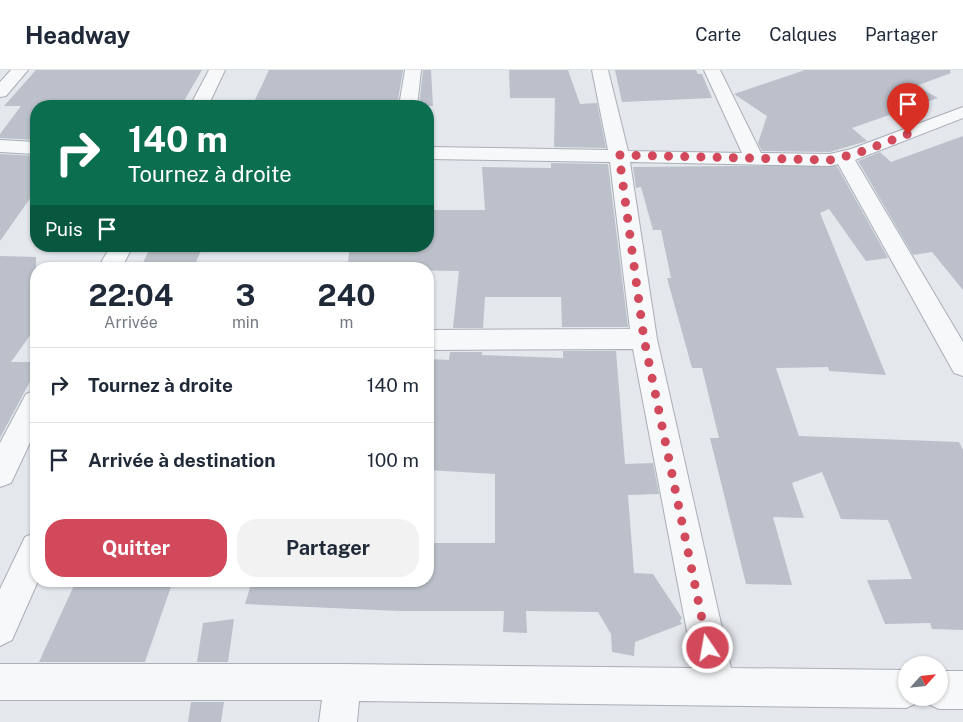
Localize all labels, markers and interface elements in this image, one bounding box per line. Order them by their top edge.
text: Headway [25,21,130,49]
text: Carte [695,24,741,45]
text: Calques [769,24,837,45]
text: Partager [865,24,938,45]
pin [887,83,929,134]
icon: arrive [894,90,922,118]
text: 140 m [128,119,228,160]
icon: right [45,120,110,185]
text: Tournez à droite [128,161,292,187]
icon: arrive [93,215,121,243]
text: Puis [45,218,83,240]
text: 22:04 [88,277,174,313]
text: 3 [236,277,255,313]
text: 240 [317,277,376,313]
text: Arrivée [104,313,158,332]
text: min [232,313,259,332]
text: m [340,313,353,332]
icon: right [45,371,73,399]
text: Tournez à droite [88,374,233,396]
text: 140 m [367,374,419,396]
icon: arrive [45,446,73,474]
text: Arrivée à destination [88,449,276,471]
text: 100 m [367,449,419,471]
button: Quitter [45,519,227,577]
button: Partager [237,519,419,577]
position arrow [681,621,733,673]
north arrow [898,656,948,706]
map controls [898,656,948,706]

